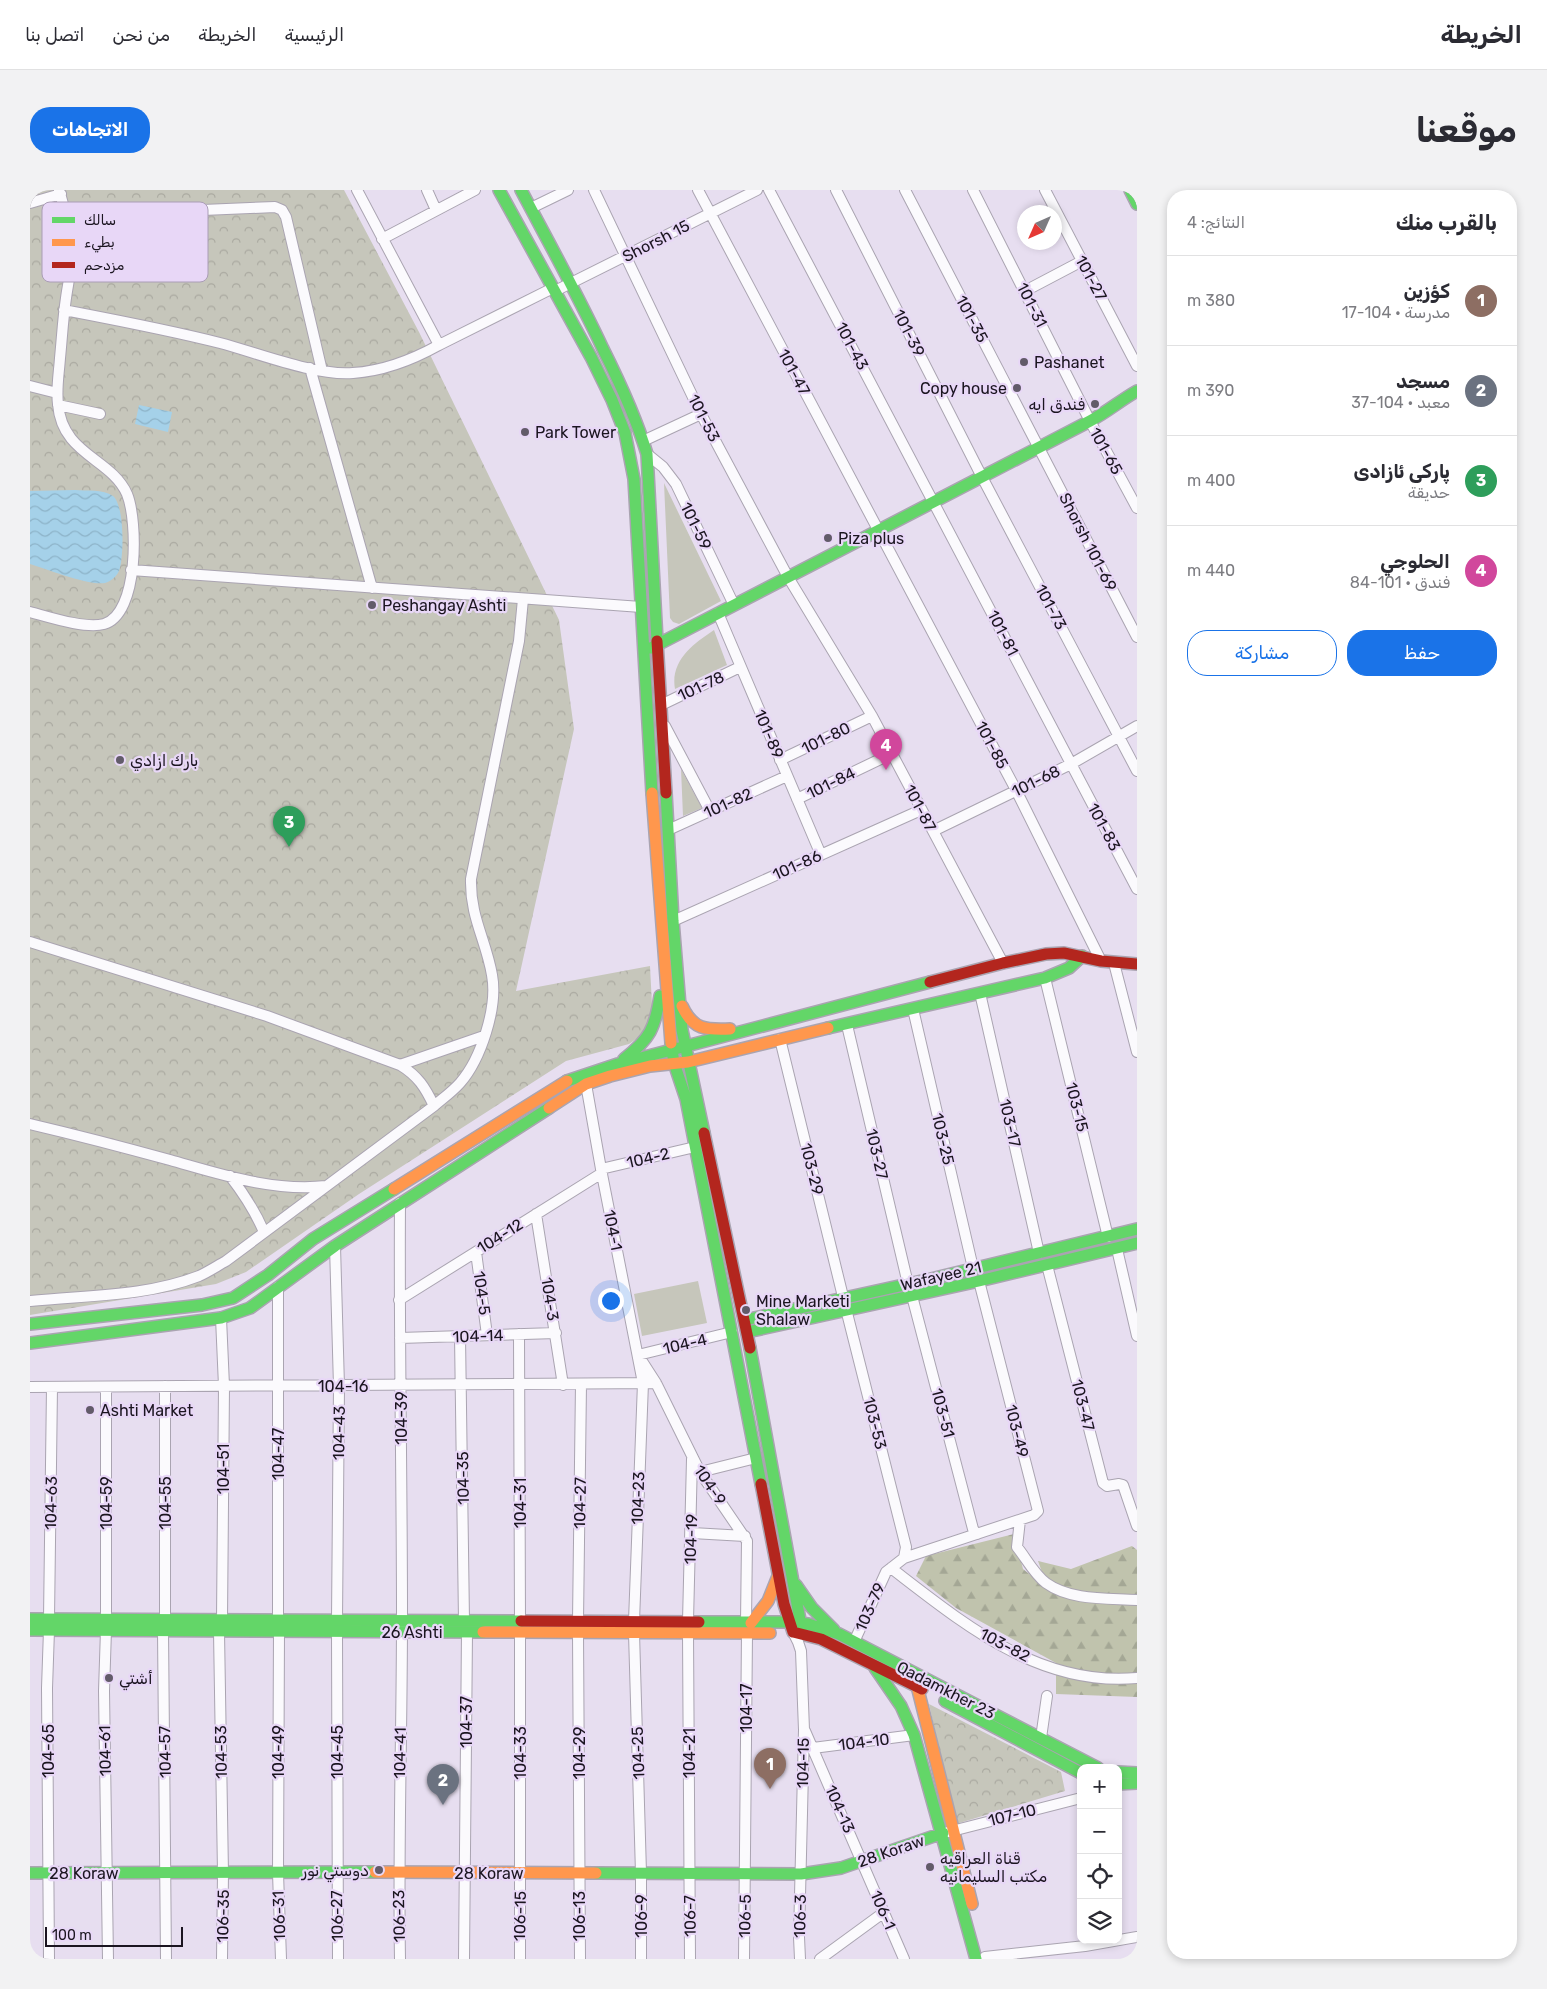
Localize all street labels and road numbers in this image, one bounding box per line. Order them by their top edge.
street label: Shorsh 15 [619,216,693,266]
street label: 101-27 [1071,252,1111,304]
street label: 101-31 [1013,280,1051,330]
street label: 101-35 [952,292,992,346]
street label: 101-39 [889,306,929,360]
street label: 101-43 [832,319,872,373]
street label: 101-47 [774,346,814,398]
street label: 101-53 [684,391,724,445]
street label: 101-65 [1085,424,1127,478]
street label: Shorsh 101-69 [1055,490,1121,594]
street label: 101-59 [676,499,716,553]
street label: 101-73 [1031,581,1071,633]
street label: 101-81 [983,607,1023,659]
street label: 101-78 [675,667,727,705]
street label: 101-89 [750,707,788,761]
street label: 101-80 [798,718,854,758]
street label: 101-85 [972,718,1012,772]
street label: 101-68 [1009,761,1063,801]
street label: 101-84 [804,763,858,803]
street label: 101-87 [900,781,940,835]
street label: 101-82 [701,784,755,822]
street label: 101-83 [1084,800,1124,854]
street label: 101-86 [770,846,825,884]
street label: 103-15 [1062,1080,1092,1134]
street label: 103-17 [995,1097,1025,1149]
street label: 103-25 [928,1111,958,1167]
street label: 103-27 [862,1127,892,1181]
street label: 103-29 [796,1141,828,1197]
street label: 104-2 [625,1144,671,1172]
street label: 104-1 [600,1208,626,1252]
street label: 104-12 [474,1215,526,1257]
street label: Wafayee 21 [899,1257,983,1295]
street label: 104-5 [470,1270,494,1316]
street label: 104-3 [537,1276,563,1322]
street label: 104-14 [452,1326,504,1346]
street label: 104-4 [661,1330,709,1358]
street label: 104-16 [318,1377,369,1396]
street label: 103-47 [1067,1377,1099,1433]
street label: 103-51 [927,1386,959,1440]
street label: 104-39 [392,1391,411,1445]
street label: 103-53 [859,1395,891,1451]
street label: 103-49 [1001,1403,1033,1459]
street label: 104-43 [329,1406,349,1460]
street label: 104-47 [269,1428,288,1480]
street label: 104-51 [214,1444,233,1494]
street label: 104-35 [453,1451,473,1505]
street label: 104-9 [690,1461,730,1509]
street label: 104-23 [628,1471,648,1525]
street label: 104-63 [41,1476,61,1530]
street label: 104-59 [97,1476,116,1530]
street label: 104-55 [156,1476,175,1530]
street label: 104-27 [570,1477,590,1529]
street label: 104-31 [511,1478,530,1528]
street label: 104-19 [681,1513,701,1565]
street label: 103-79 [851,1580,889,1634]
street label: 26 Ashti [381,1623,443,1642]
street label: 103-82 [977,1624,1033,1666]
street label: Qadamkher 23 [894,1657,998,1723]
street label: 104-17 [737,1683,756,1733]
street label: 104-37 [457,1696,476,1748]
street label: 104-65 [39,1724,58,1778]
street label: 104-61 [95,1725,115,1777]
street label: 104-53 [211,1725,231,1779]
street label: 104-49 [269,1725,288,1779]
street label: 104-45 [328,1725,347,1779]
street label: 104-57 [155,1726,175,1778]
street label: 104-33 [511,1726,530,1780]
street label: 104-25 [628,1726,648,1780]
street label: 104-41 [390,1727,410,1779]
street label: 104-29 [570,1727,589,1779]
street label: 104-21 [680,1728,699,1778]
street label: 104-10 [837,1729,891,1755]
street label: 104-15 [793,1738,813,1788]
street label: 104-13 [821,1782,859,1836]
street label: 107-10 [986,1800,1038,1830]
street label: 28 Koraw [855,1831,927,1871]
street label: 28 Koraw [49,1864,119,1883]
street label: 28 Koraw [454,1864,524,1883]
street label: 106-1 [866,1888,900,1932]
street label: 106-35 [213,1889,233,1943]
street label: 106-23 [389,1889,409,1943]
street label: 106-27 [327,1890,347,1942]
street label: 106-31 [269,1891,289,1941]
street label: 106-15 [510,1891,530,1941]
street label: 106-13 [570,1891,589,1941]
street label: 106-9 [632,1894,651,1938]
street label: 106-5 [735,1894,755,1938]
street label: 106-3 [790,1894,810,1938]
street label: 106-7 [680,1895,700,1937]

